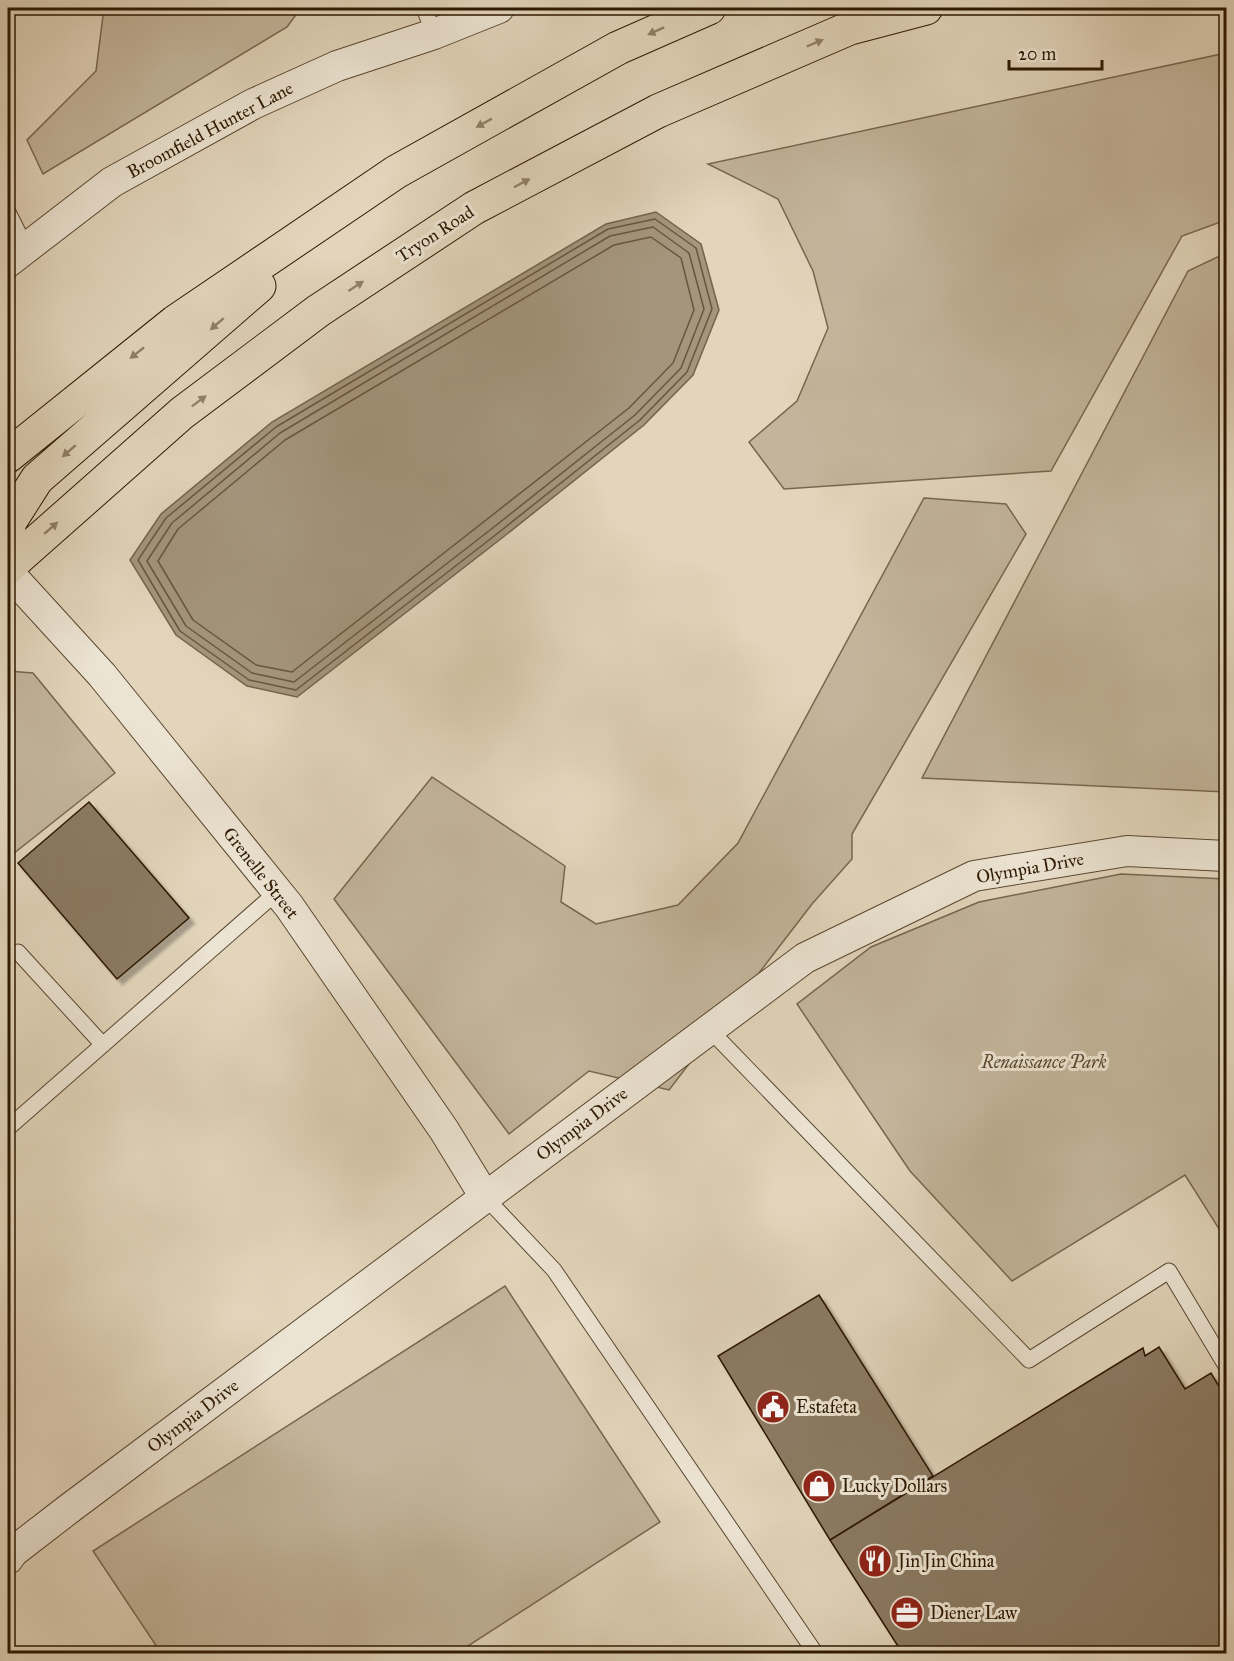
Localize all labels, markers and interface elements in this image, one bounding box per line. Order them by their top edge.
one-way arrow [646,26,664,36]
scale bar [1009,33,1102,71]
one-way arrow [806,38,824,47]
text: 20 m [1018,43,1056,65]
street label: Broomfield Hunter Lane [123,77,297,183]
one-way arrow [475,118,492,128]
one-way arrow [513,178,530,188]
street label: Tryon Road [392,201,478,267]
one-way arrow [348,281,364,292]
one-way arrow [209,317,225,330]
one-way arrow [129,346,145,359]
one-way arrow [191,395,206,407]
one-way arrow [62,444,77,457]
one-way arrow [44,521,59,535]
street label: Grenelle Street [218,823,304,924]
street label: Olympia Drive [974,848,1086,888]
park label: Renaissance Park [980,1051,1107,1073]
street label: Olympia Drive [532,1082,632,1166]
street label: Olympia Drive [143,1374,243,1458]
public building icon: Estafeta [755,1389,791,1425]
place label: Estafeta [796,1396,857,1418]
shop icon: Lucky Dollars [801,1468,837,1504]
place label: Lucky Dollars [842,1475,947,1497]
restaurant icon: Jin Jin China [857,1543,893,1579]
place label: Jin Jin China [896,1550,995,1573]
office icon: Diener Law [889,1595,925,1631]
place label: Diener Law [930,1602,1017,1624]

